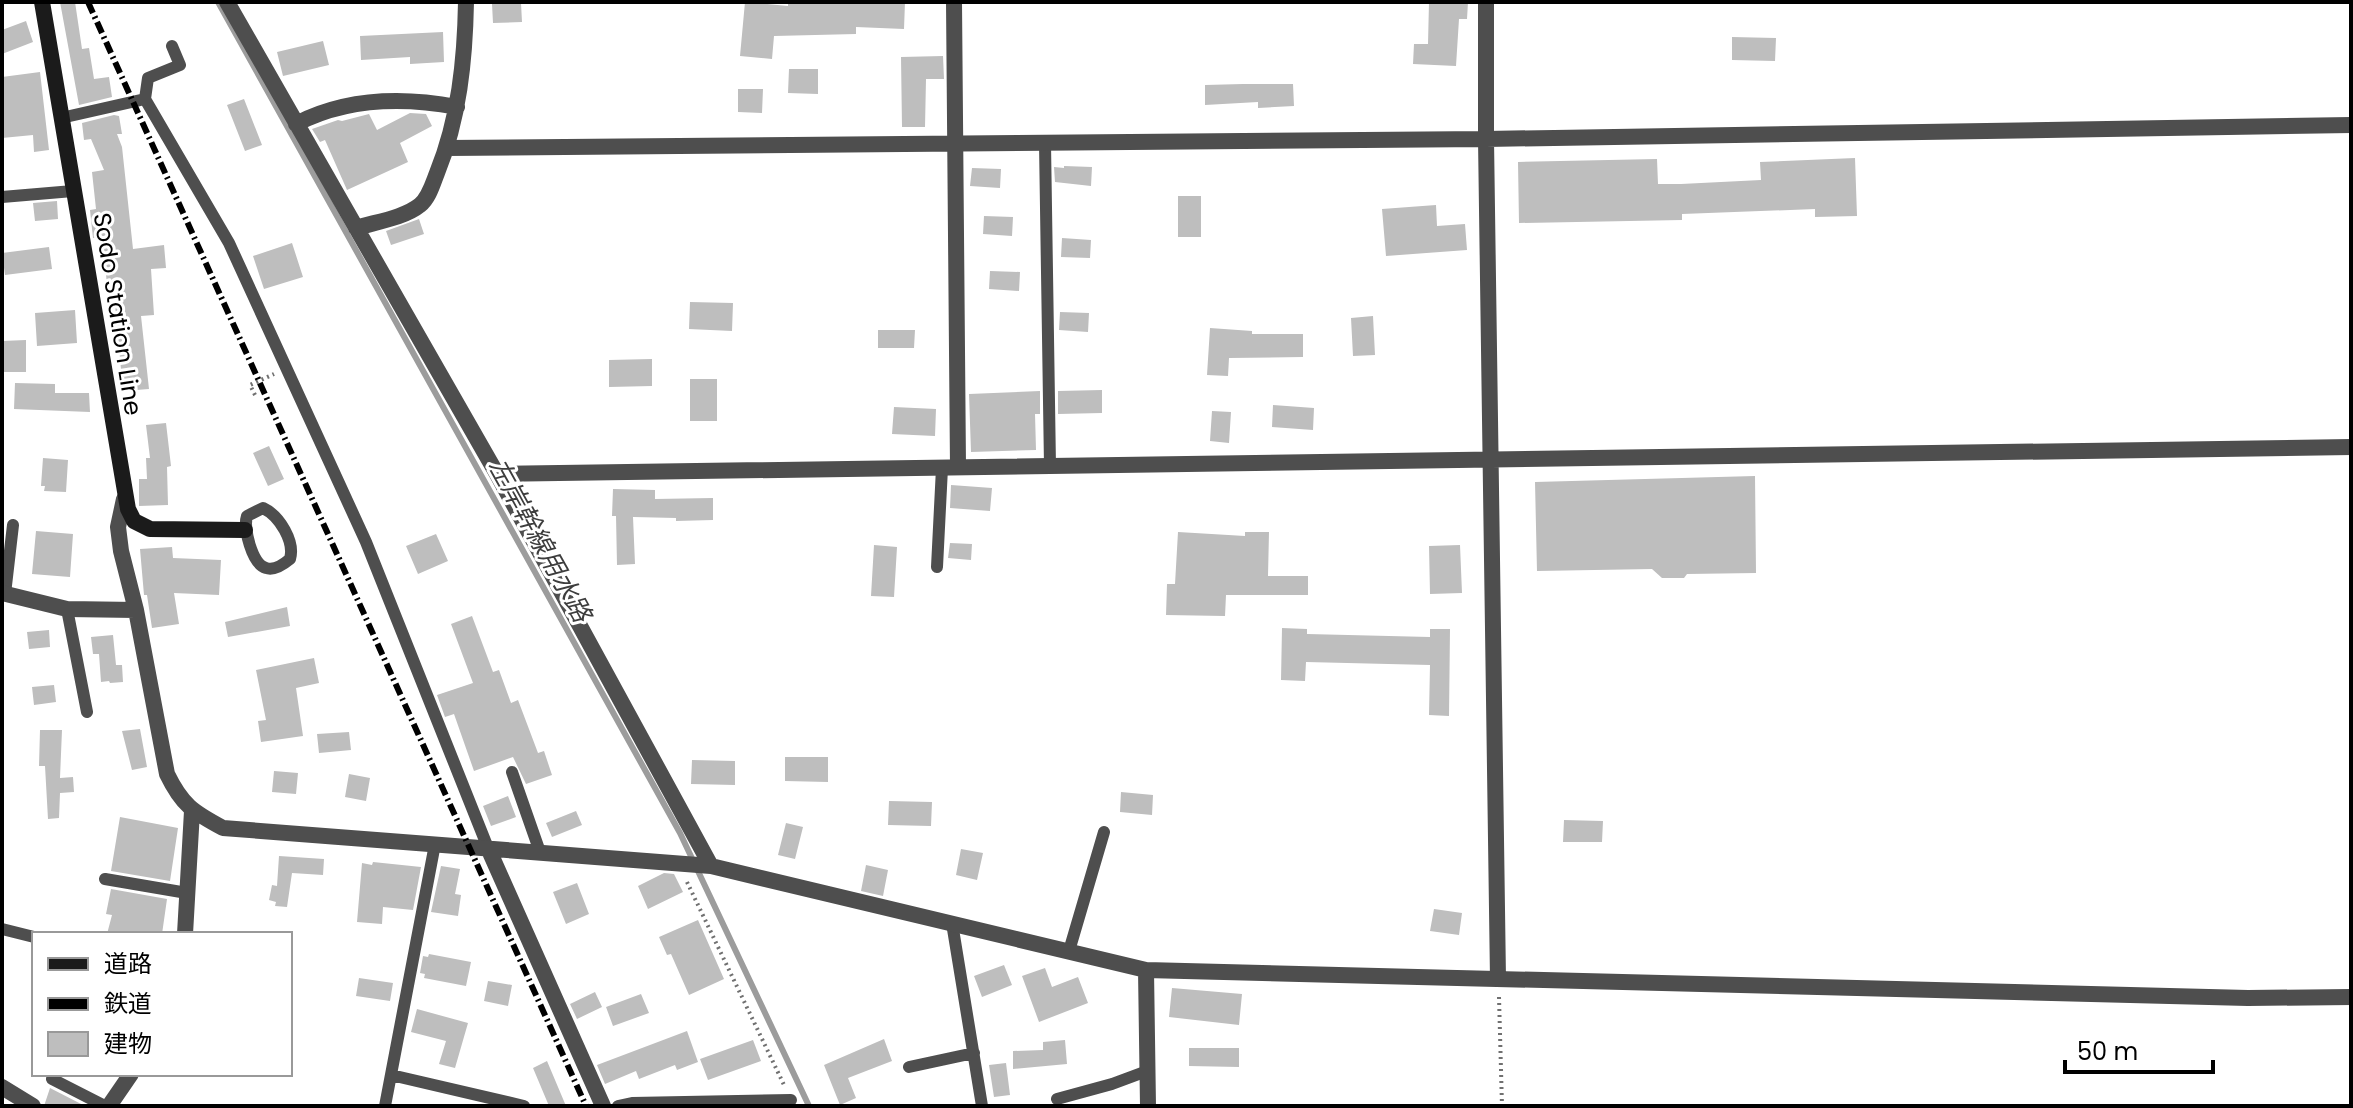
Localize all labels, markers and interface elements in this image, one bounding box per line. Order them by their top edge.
street label: Sodo Station Line [86,210,150,418]
water label: 左岸幹線用水路 [480,452,601,630]
legend [32,932,292,1076]
text: 道路 [104,947,152,980]
text: 鉄道 [104,987,152,1020]
scale bar [2065,1024,2213,1074]
text: 建物 [104,1027,152,1060]
text: 50 m [2077,1035,2138,1068]

